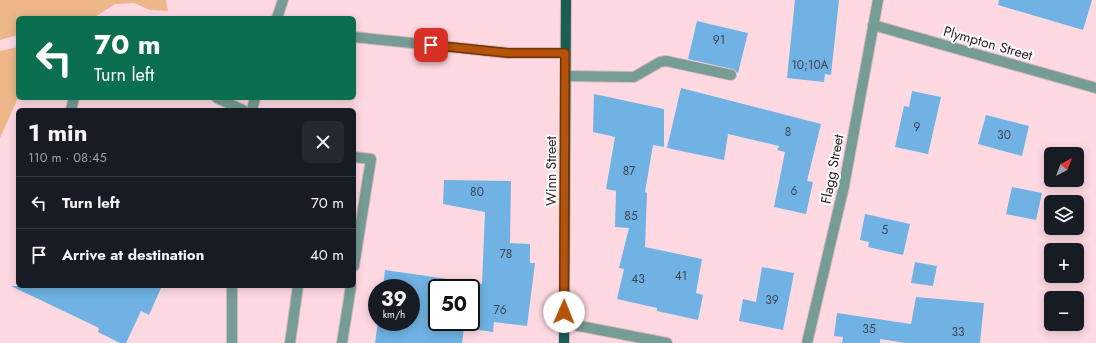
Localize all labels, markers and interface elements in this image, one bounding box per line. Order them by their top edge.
street label: Plympton Street [941,21,1036,65]
text: 70 m [94,24,161,65]
pin [414,28,448,62]
house number: 91 [713,31,725,49]
icon: left [28,32,80,84]
icon: arrive [420,34,442,56]
house number: 10;10A [791,56,829,74]
text: Turn left [94,62,154,88]
text: 1 min [28,115,88,150]
house number: 9 [914,118,921,136]
button: close [302,121,344,163]
house number: 8 [785,123,791,141]
house number: 30 [997,126,1011,144]
street label: Flagg Street [815,132,849,206]
street label: Winn Street [541,135,561,206]
north arrow [1044,147,1084,187]
map controls [1044,147,1084,331]
text: 110 m · 08:45 [28,148,107,167]
house number: 87 [623,162,636,180]
house number: 6 [791,182,798,200]
house number: 80 [470,183,484,201]
icon: left [28,192,50,214]
text: Turn left [62,192,120,214]
text: 70 m [311,192,344,214]
button: layers [1044,195,1084,235]
house number: 85 [624,207,638,225]
house number: 5 [882,221,889,239]
button: + [1044,243,1084,283]
icon: arrive [28,244,50,266]
text: Arrive at destination [62,244,204,266]
text: 40 m [310,244,344,266]
house number: 78 [500,245,512,263]
house number: 41 [675,267,687,285]
house number: 43 [631,270,645,288]
speed limit sign: 50 [428,279,480,331]
text: 39 [381,285,407,314]
position arrow [543,291,585,333]
house number: 39 [765,291,779,309]
button: − [1044,291,1084,331]
house number: 76 [493,301,507,319]
text: km/h [383,307,405,322]
house number: 35 [862,320,876,338]
house number: 33 [951,323,965,341]

